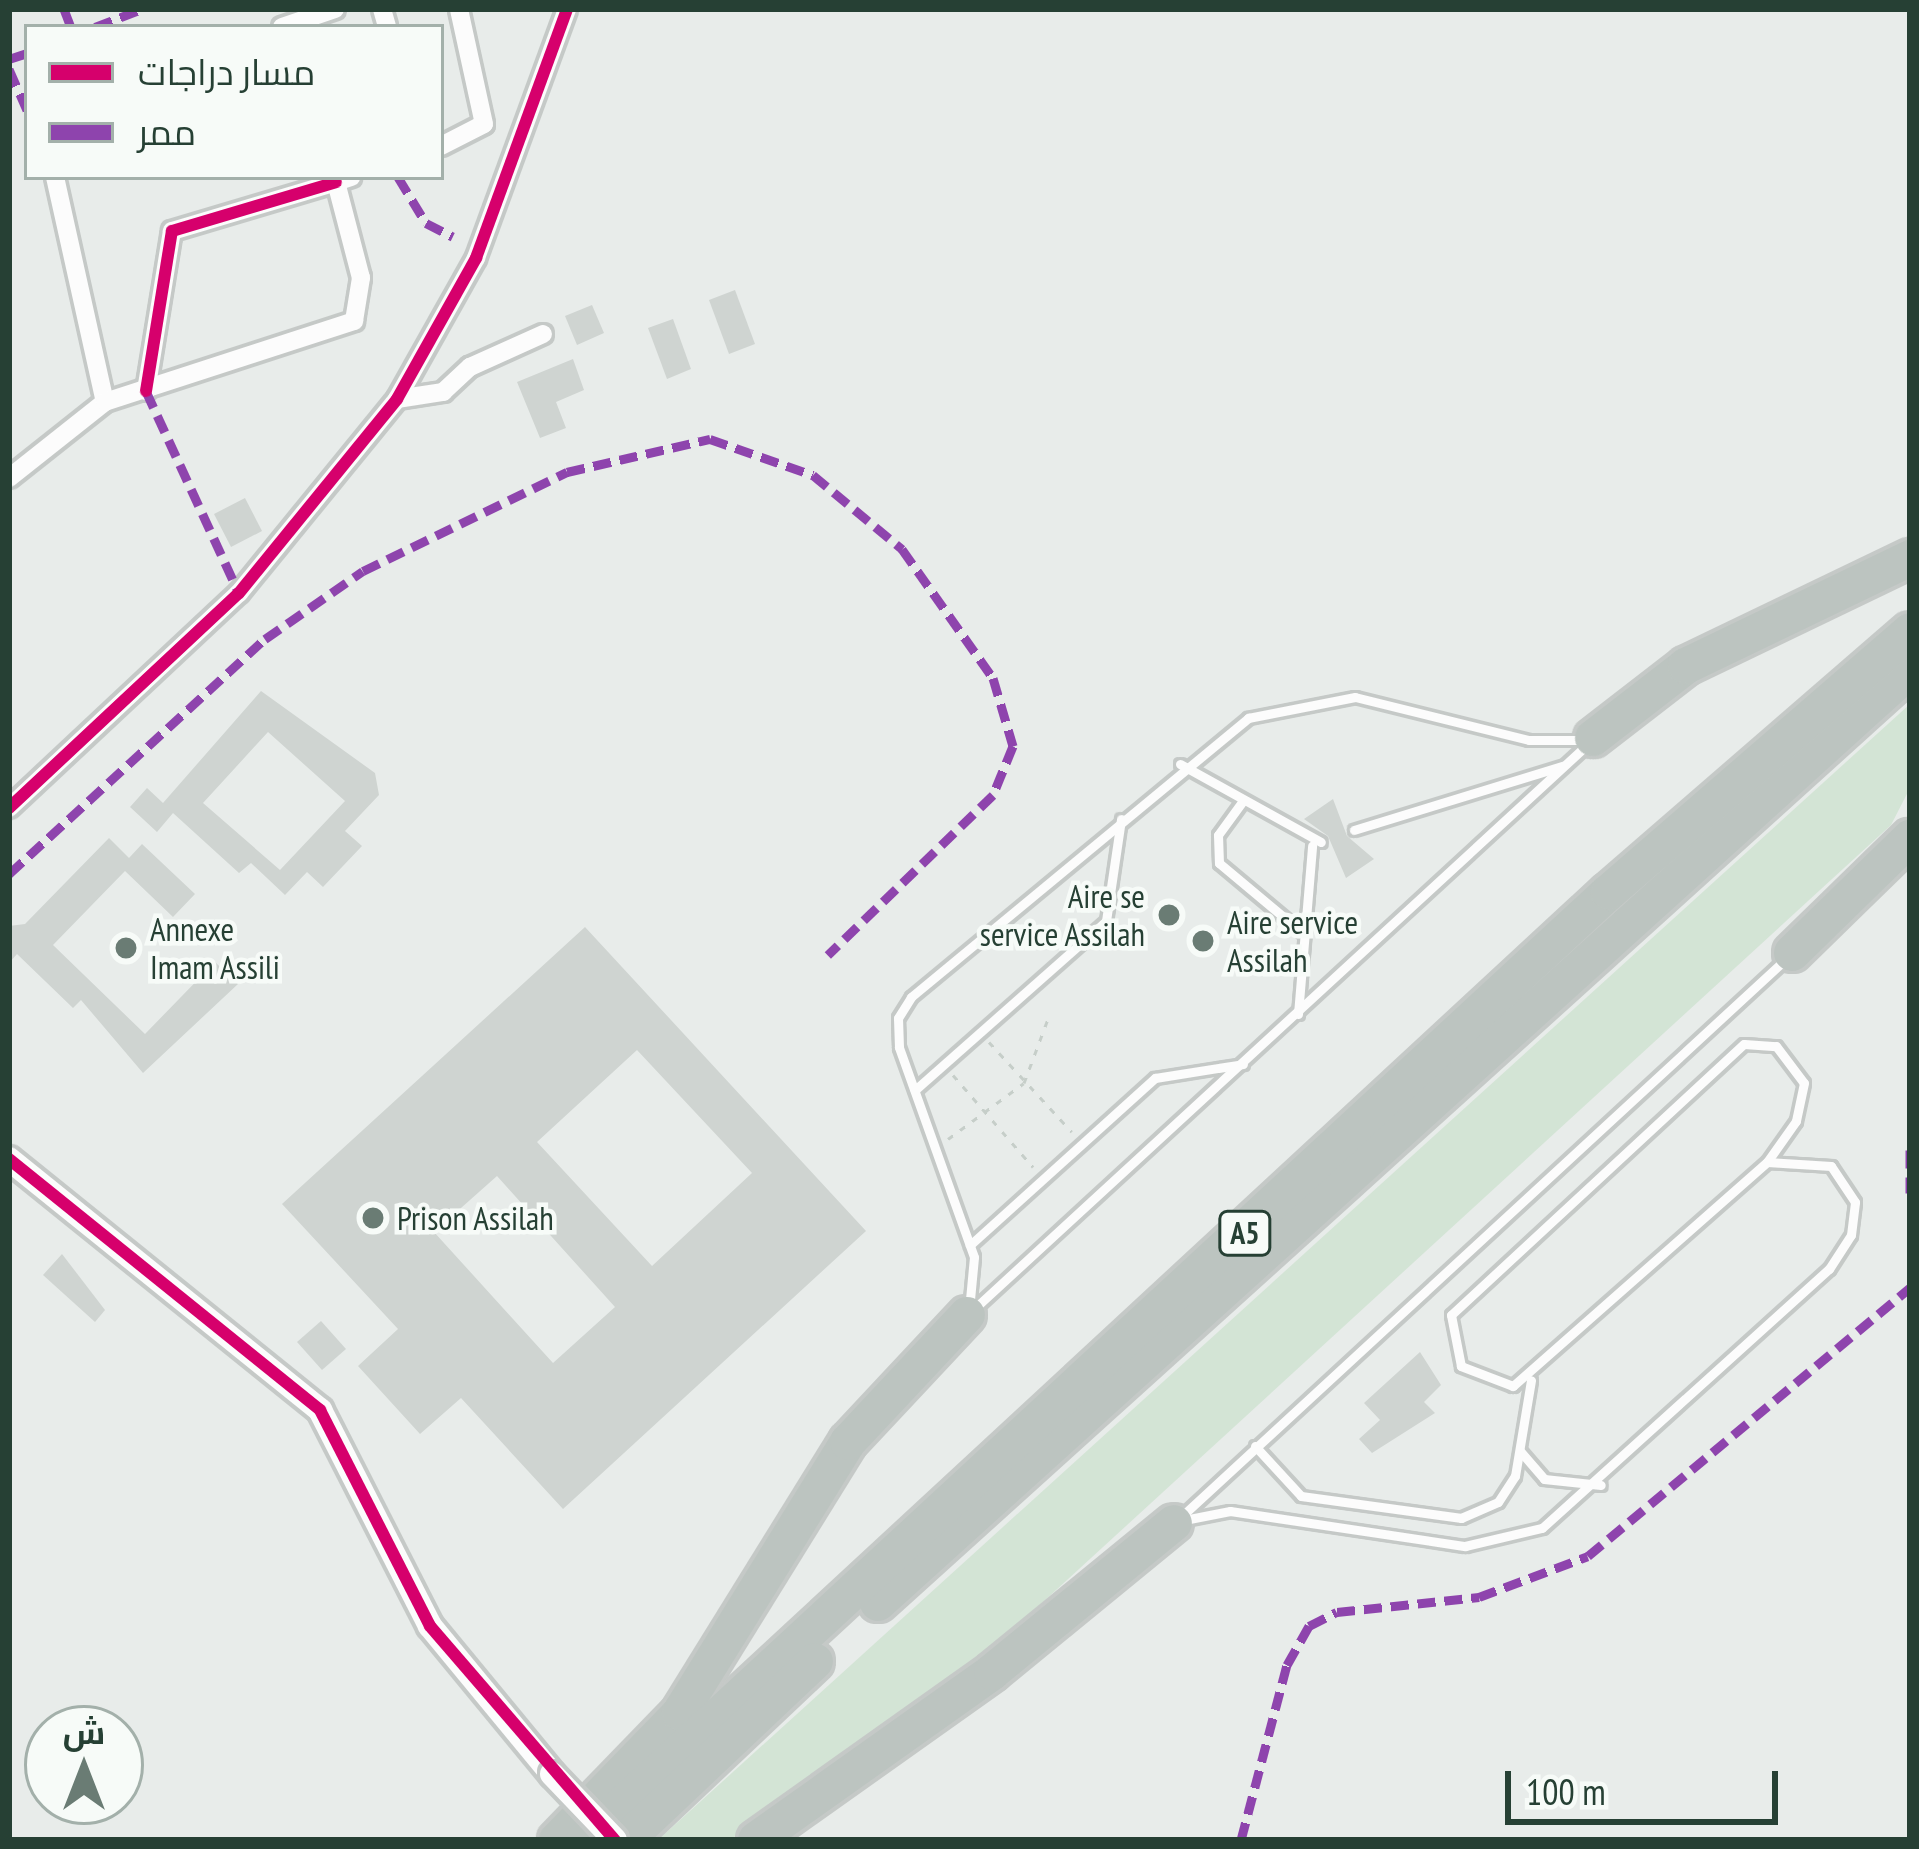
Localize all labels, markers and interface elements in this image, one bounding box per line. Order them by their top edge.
legend [24,24,444,180]
text: مسار دراجات [138,48,315,95]
text: ممر [138,108,196,155]
place label: Aire se service Assilah [979,876,1145,954]
marker: Aire se service Assilah [1156,902,1182,928]
place label: Aire service Assilah [1227,902,1358,980]
place label: Annexe Imam Assili [150,909,281,987]
marker: Aire service Assilah [1190,928,1216,954]
marker: Annexe Imam Assili [113,935,139,961]
place label: Prison Assilah [397,1198,555,1238]
marker: Prison Assilah [360,1205,386,1231]
road number: A5 [1218,1209,1272,1257]
north arrow [24,1705,144,1825]
text: ش [63,1710,105,1753]
scale bar [1511,1747,1784,1821]
text: 100 m [1526,1768,1606,1815]

